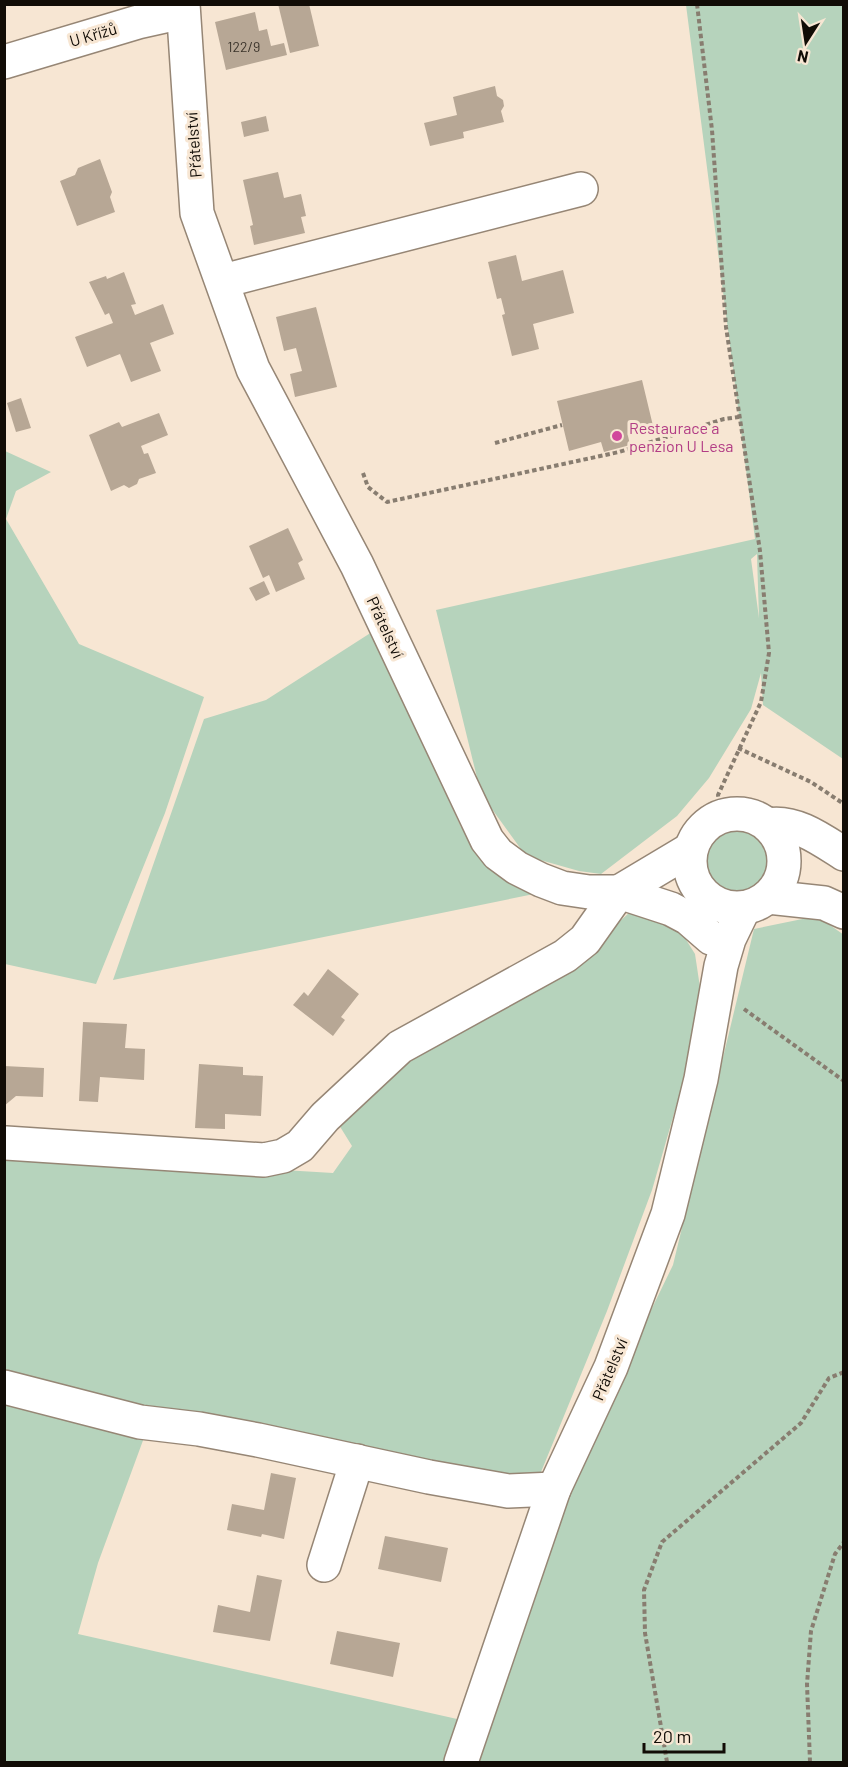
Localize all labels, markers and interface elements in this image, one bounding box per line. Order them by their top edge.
north arrow [776,12,836,72]
street label: U Křížů [67,18,119,50]
house number: 122/9 [228,38,260,55]
text: N [796,47,810,68]
street label: Přátelství [181,111,205,178]
place label: Restaurace a penzion U Lesa [629,418,734,455]
marker: Restaurace a penzion U Lesa [610,429,624,443]
street label: Přátelství [364,593,409,661]
street label: Přátelství [587,1334,631,1403]
scale bar [644,1716,724,1754]
text: 20 m [653,1725,691,1747]

